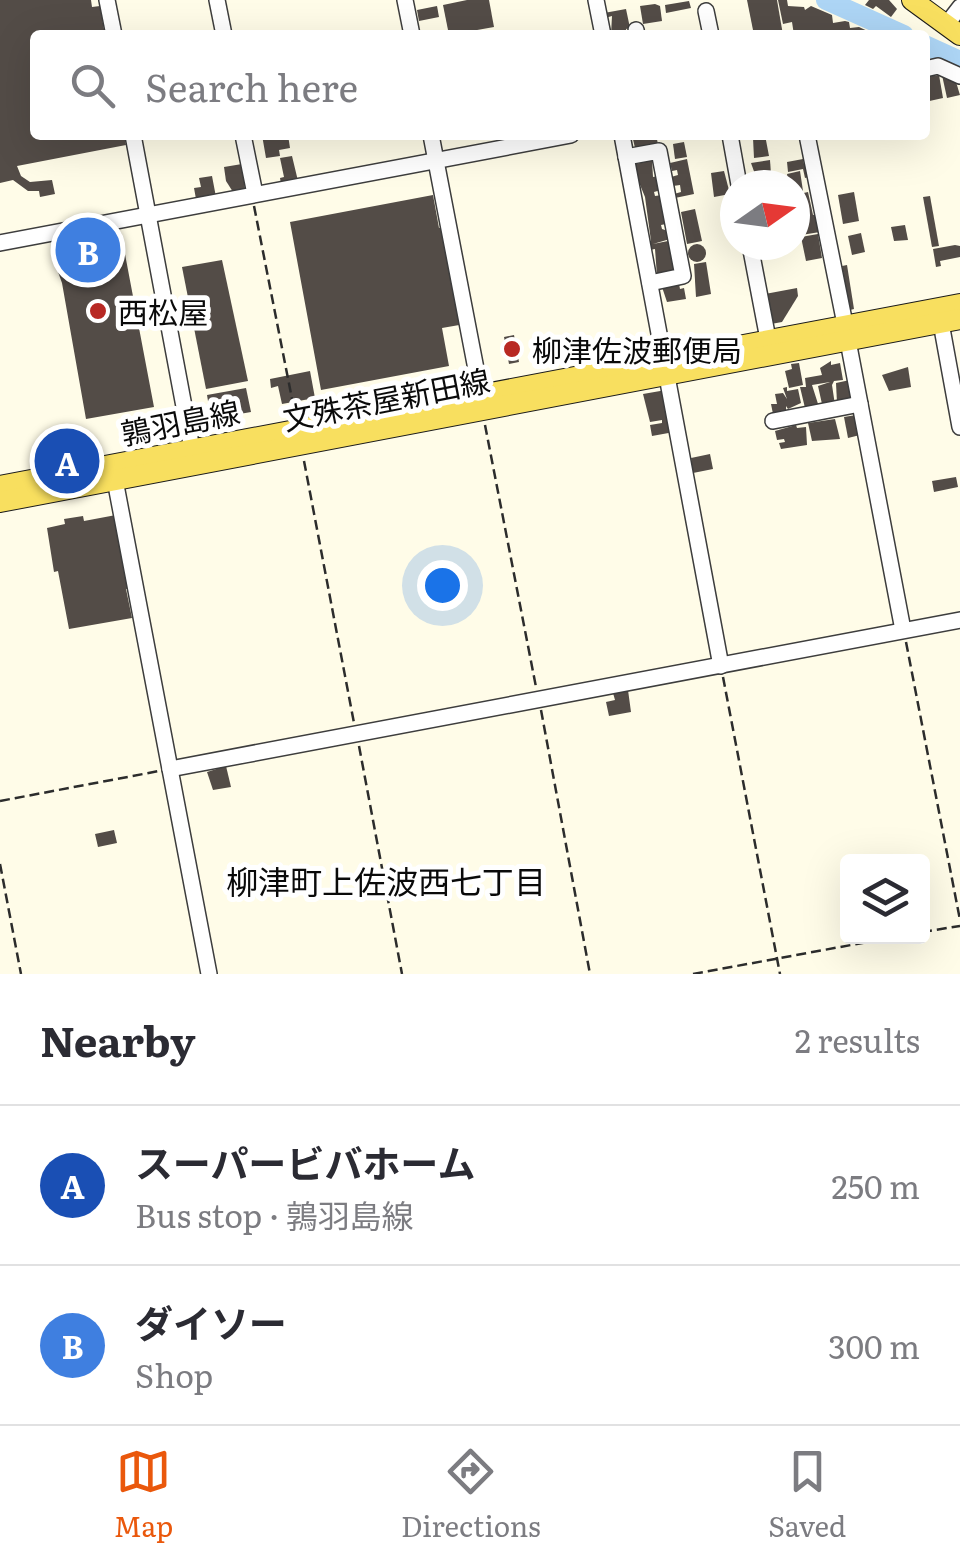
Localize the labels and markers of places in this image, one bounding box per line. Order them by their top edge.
pin: B [56,212,120,288]
place label: 西松屋 [118,289,208,333]
marker: 西松屋 [87,300,109,322]
place label: 柳津佐波郵便局 [532,327,742,371]
marker: 柳津佐波郵便局 [501,338,523,360]
pin: A [34,424,100,498]

